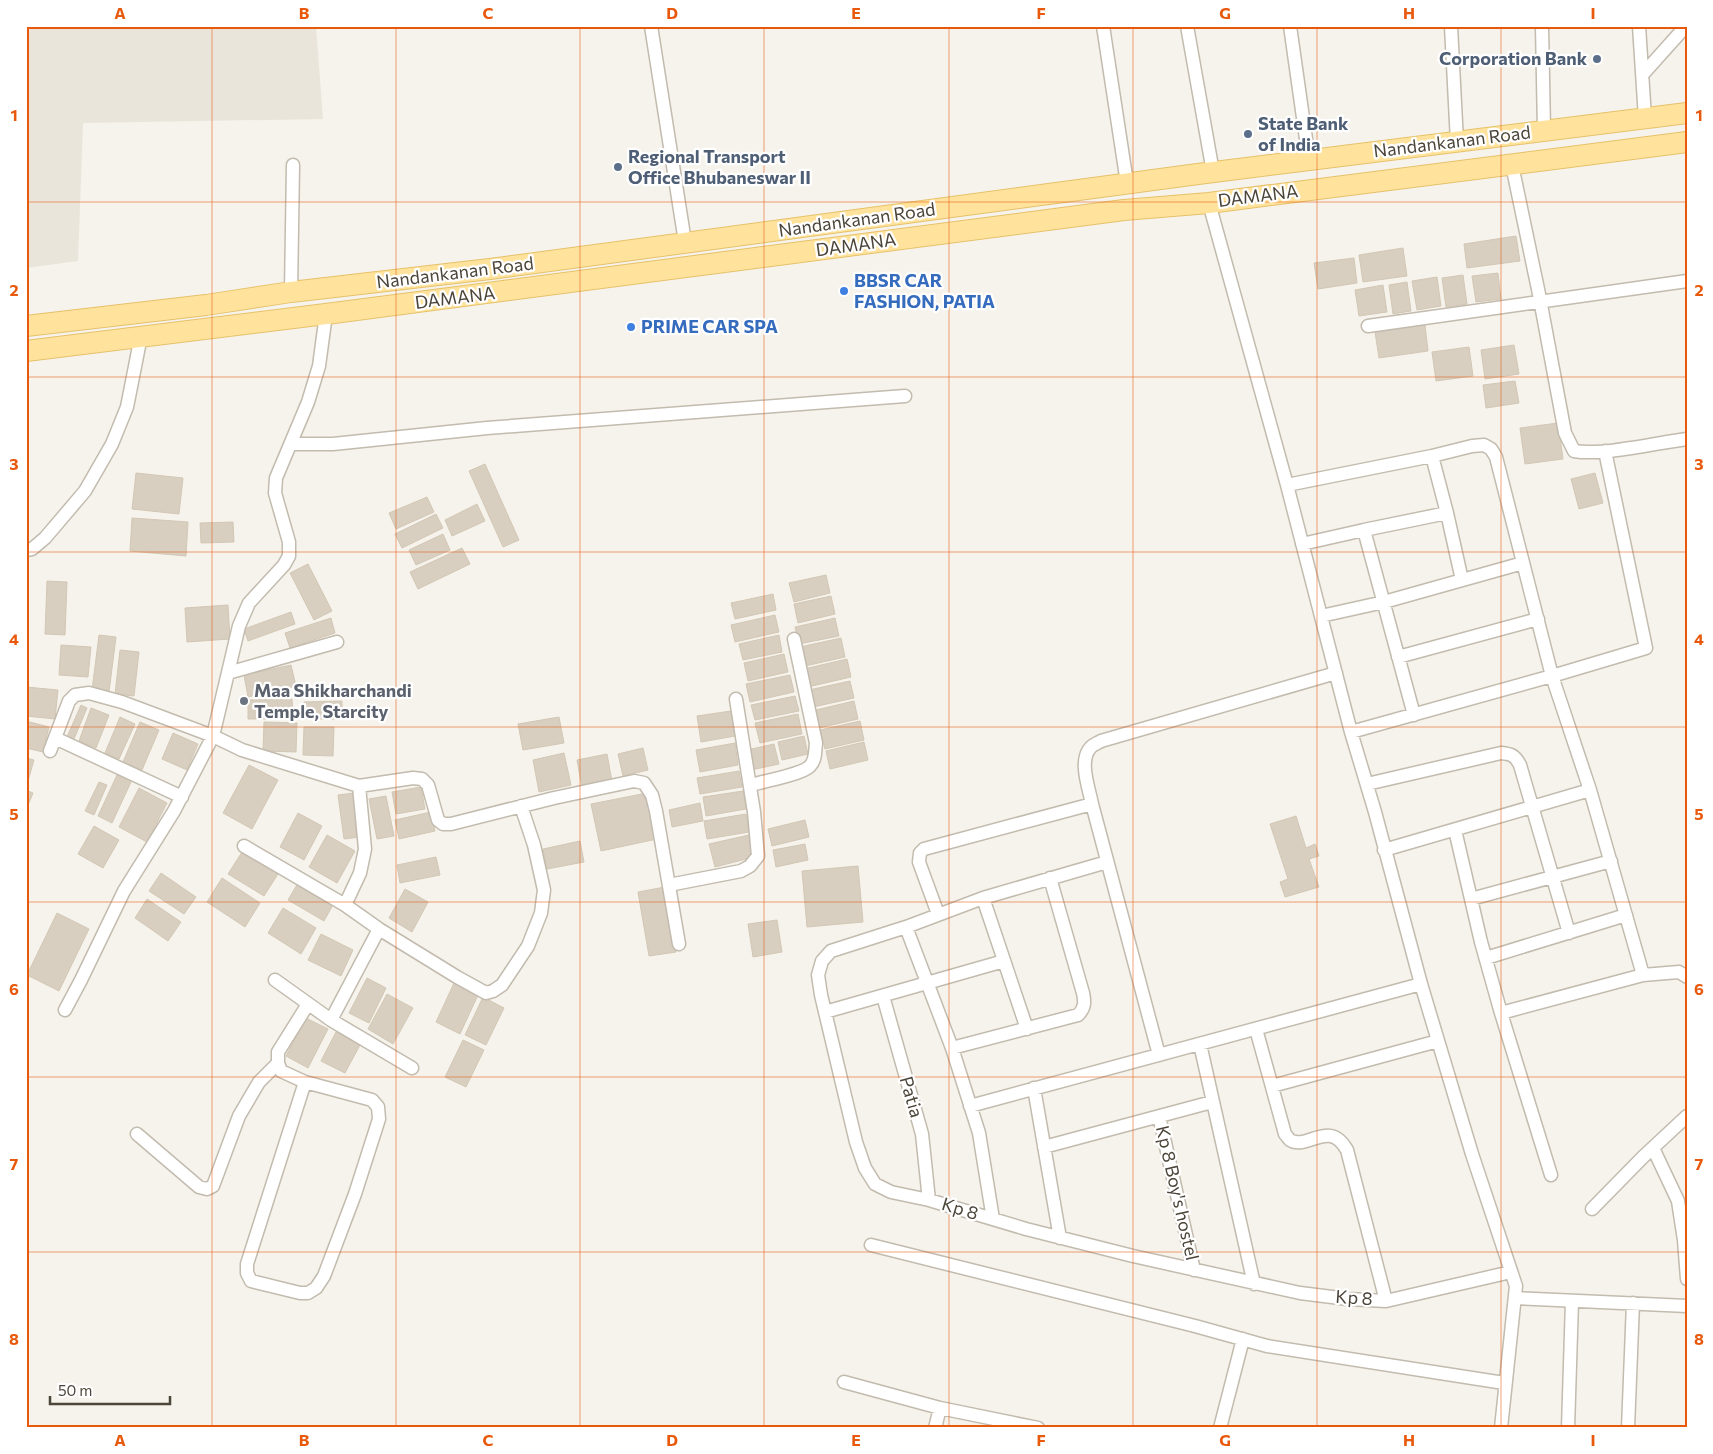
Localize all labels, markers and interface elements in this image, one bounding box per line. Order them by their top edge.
text: A [114,3,126,22]
text: B [299,3,310,22]
text: C [483,3,494,22]
text: D [666,3,678,22]
text: E [851,3,861,22]
text: F [1036,3,1046,22]
text: G [1219,3,1231,22]
text: H [1403,3,1415,22]
text: I [1590,3,1596,22]
place label: Corporation Bank [1439,47,1588,69]
marker: Corporation Bank [1591,53,1603,65]
text: 1 [10,105,18,124]
text: 1 [1695,105,1703,124]
place label: State Bank of India [1258,112,1349,155]
street label: Nandankanan Road [1372,120,1532,162]
marker: State Bank of India [1242,128,1254,140]
place label: Regional Transport Office Bhubaneswar II [628,145,811,188]
marker: Regional Transport Office Bhubaneswar II [612,161,624,173]
street label: DAMANA [1216,179,1299,211]
street label: Nandankanan Road [777,197,937,241]
street label: DAMANA [814,227,897,261]
street label: Nandankanan Road [375,251,535,293]
place label: BBSR CAR FASHION, PATIA [854,269,995,312]
text: 2 [9,280,19,299]
text: 2 [1694,280,1704,299]
street label: DAMANA [413,281,496,313]
marker: BBSR CAR FASHION, PATIA [838,285,850,297]
place label: PRIME CAR SPA [641,315,778,337]
marker: PRIME CAR SPA [625,321,637,333]
text: 3 [9,454,19,473]
text: 3 [1694,454,1704,473]
text: 4 [9,629,19,648]
text: 4 [1694,629,1704,648]
place label: Maa Shikharchandi Temple, Starcity [254,679,412,722]
marker: Maa Shikharchandi Temple, Starcity [238,695,250,707]
text: 5 [9,804,19,823]
text: 5 [1694,804,1704,823]
text: 6 [9,979,19,998]
text: 6 [1694,979,1704,998]
street label: Patia [896,1073,928,1120]
street label: Kp 8 Boy's hostel [1152,1123,1204,1262]
text: 7 [10,1154,19,1173]
text: 7 [1695,1154,1704,1173]
street label: Kp 8 [939,1192,981,1224]
street label: Kp 8 [1335,1285,1373,1309]
text: 8 [9,1329,19,1348]
text: 8 [1694,1329,1704,1348]
scale bar [50,1374,170,1406]
text: 50 m [58,1381,92,1399]
text: A [114,1430,126,1449]
text: B [299,1430,310,1449]
text: C [483,1430,494,1449]
text: D [666,1430,678,1449]
text: E [851,1430,861,1449]
text: F [1036,1430,1046,1449]
text: G [1219,1430,1231,1449]
text: H [1403,1430,1415,1449]
text: I [1590,1430,1596,1449]

